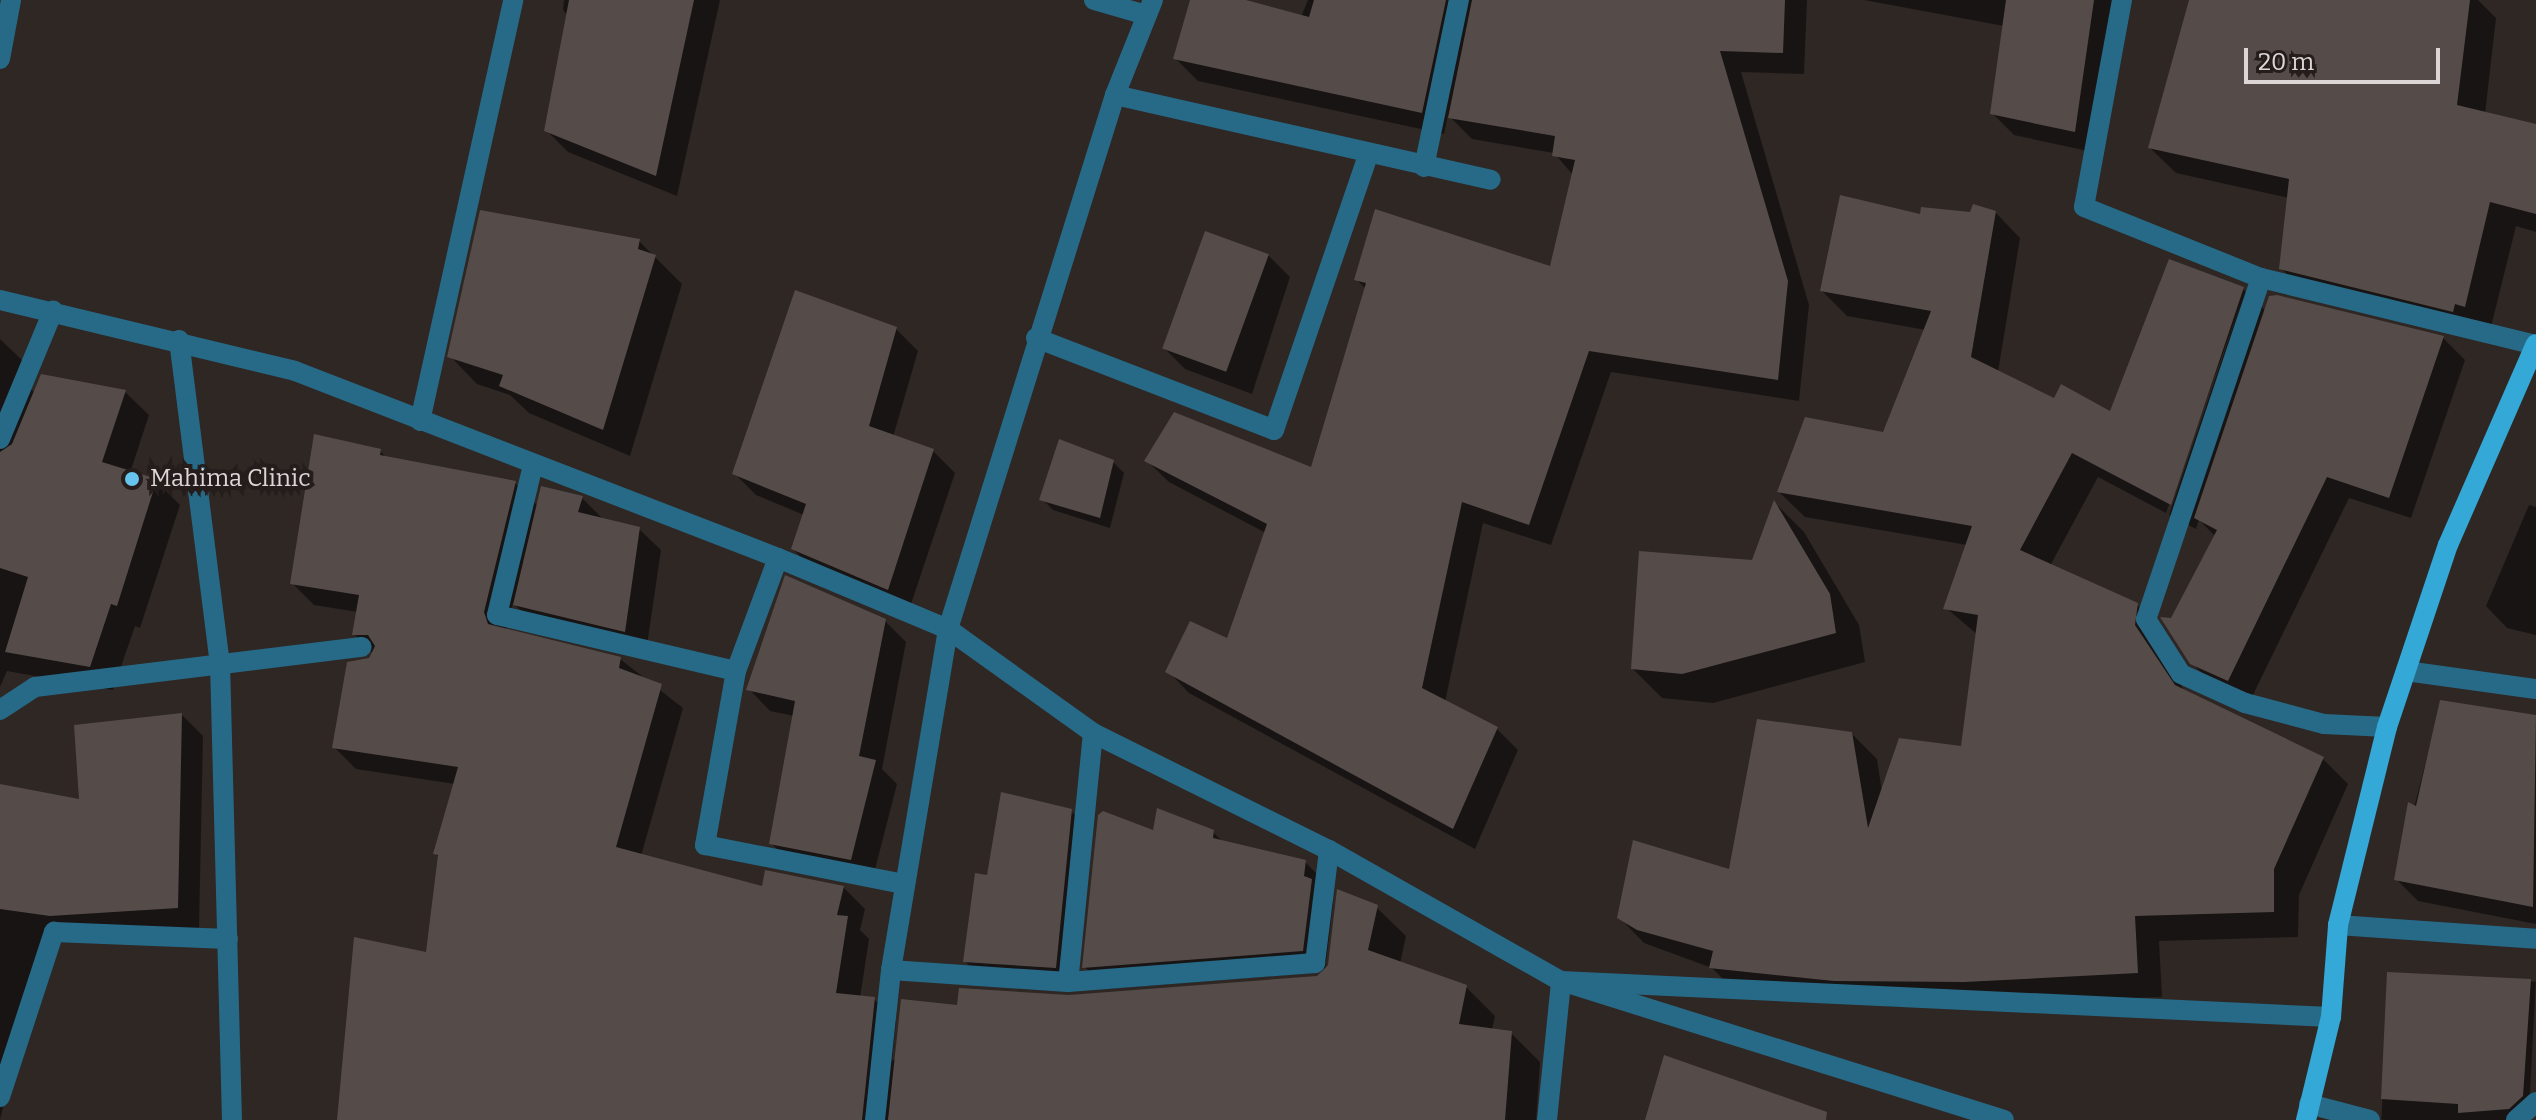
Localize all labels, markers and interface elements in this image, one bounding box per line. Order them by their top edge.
scale bar [2248,32,2444,82]
text: 20 m [2258,48,2314,76]
place label: Mahima Clinic [150,465,311,493]
marker: Mahima Clinic [121,468,143,490]

